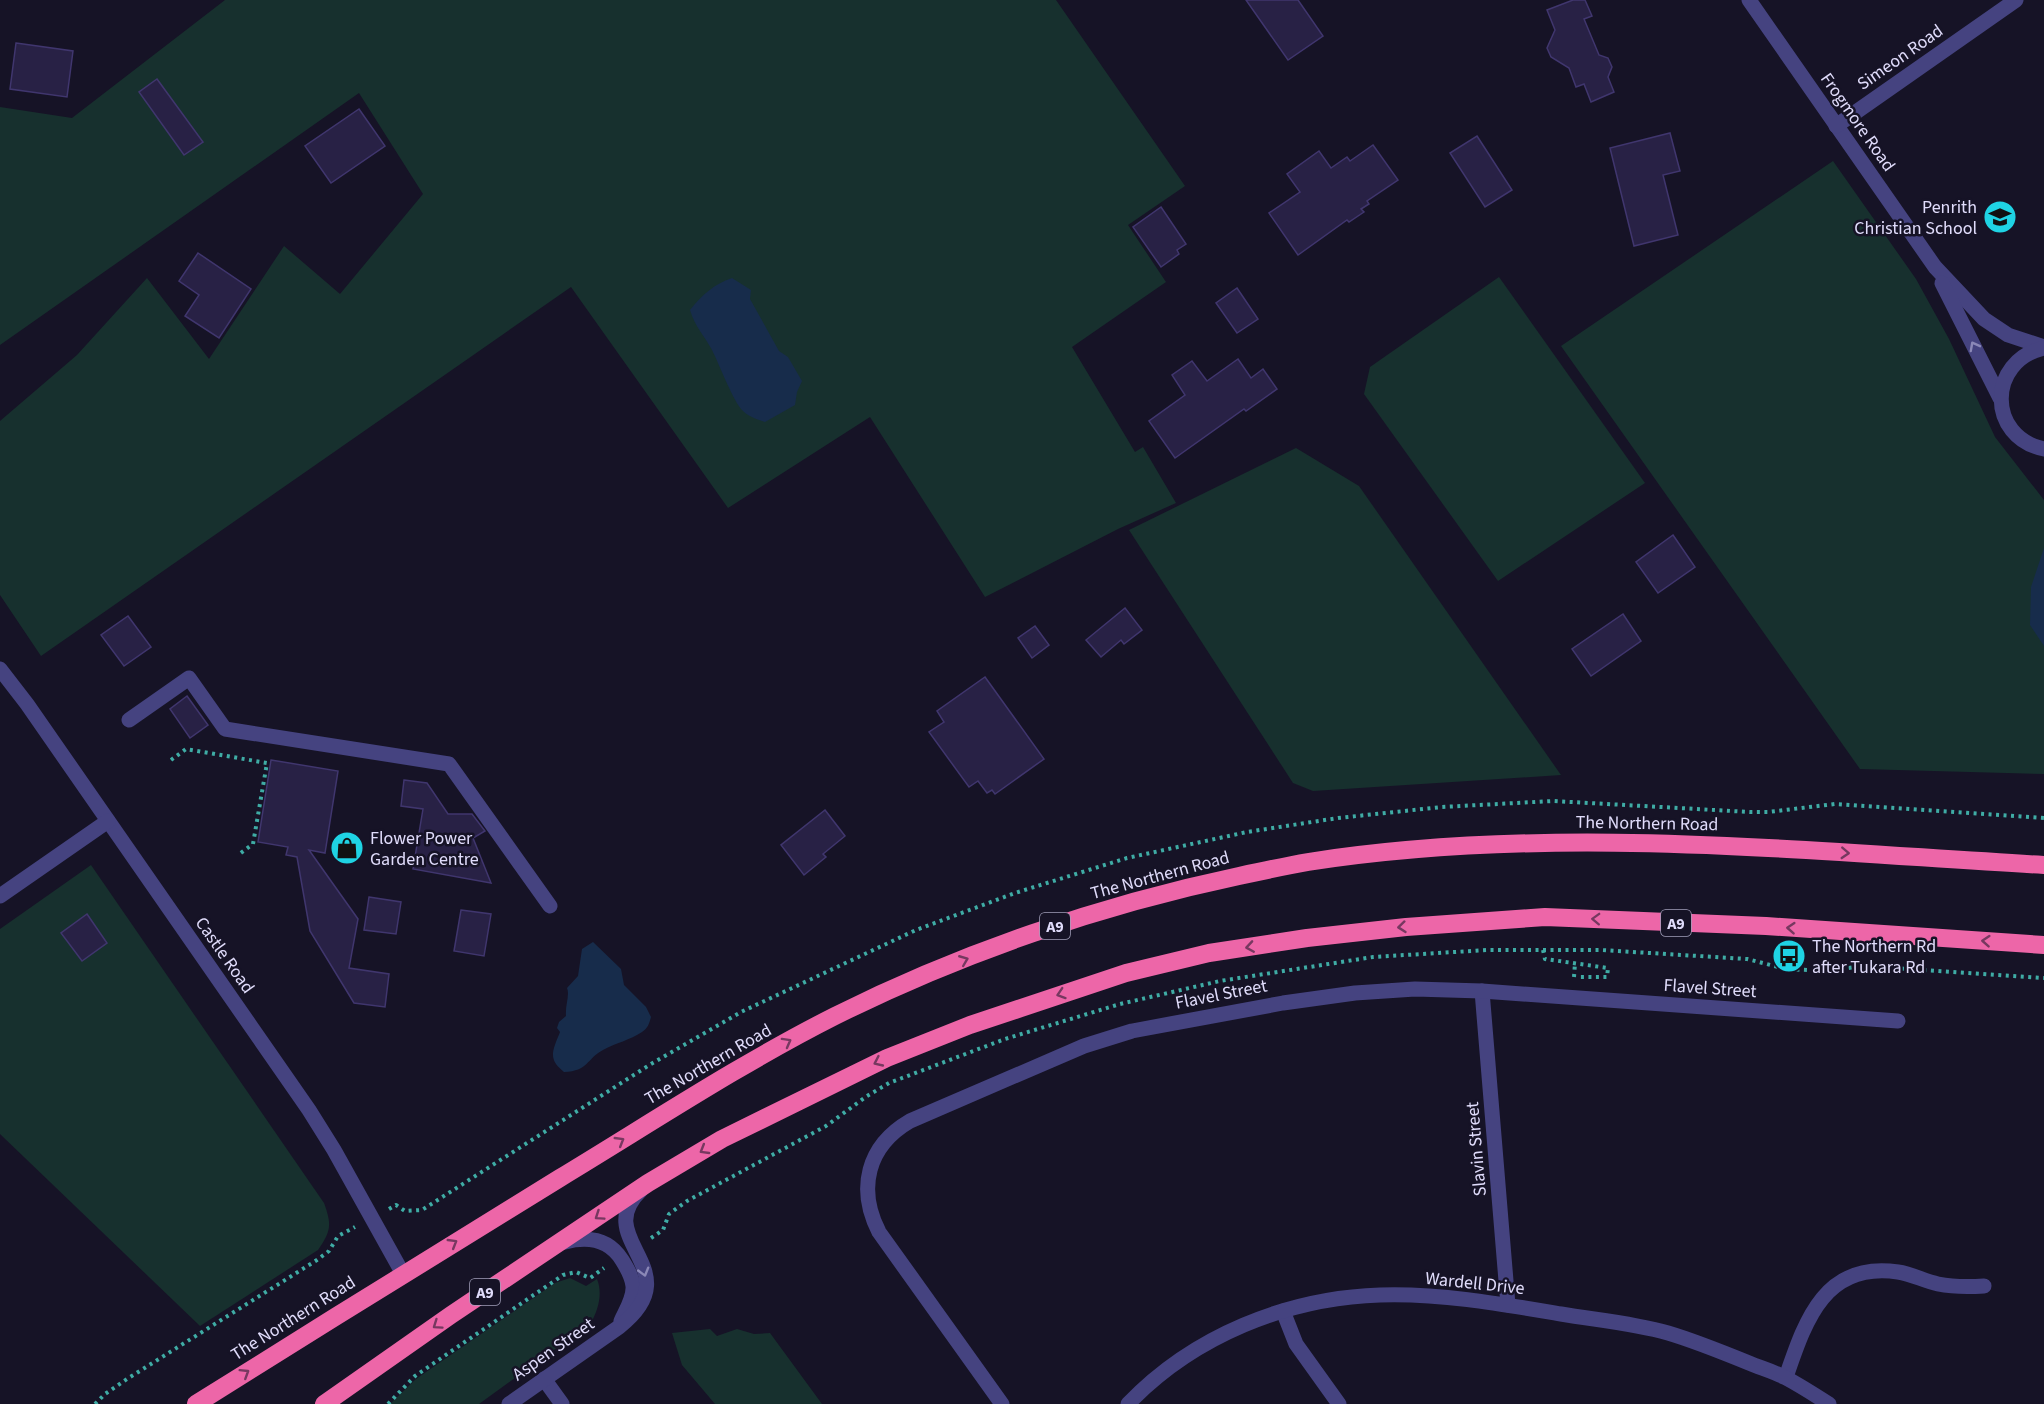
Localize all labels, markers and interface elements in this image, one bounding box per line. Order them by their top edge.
street label: Simeon Road [1852,19,1948,96]
street label: Frogmore Road [1814,68,1901,177]
place label: Penrith Christian School [1854,195,1977,241]
school or university icon: Penrith Christian School [1982,199,2018,235]
one-way arrow [1970,341,1982,352]
street label: The Northern Road [1575,810,1719,837]
place label: Flower Power Garden Centre [370,826,479,872]
shop icon: Flower Power Garden Centre [329,830,365,866]
street label: The Northern Road [1088,845,1232,906]
one-way arrow [1840,847,1849,860]
road number: A9 [1661,910,1691,936]
street label: Castle Road [189,912,260,999]
road number: A9 [1040,913,1070,939]
one-way arrow [1592,913,1601,926]
one-way arrow [1397,920,1406,933]
one-way arrow [1787,922,1796,935]
place label: The Northern Rd after Tukara Rd [1812,934,1936,980]
one-way arrow [1981,935,1990,948]
bus stop icon: The Northern Rd after Tukara Rd [1771,938,1807,974]
one-way arrow [1245,940,1254,952]
one-way arrow [958,955,969,967]
street label: Flavel Street [1173,973,1269,1016]
street label: Flavel Street [1663,973,1757,1004]
one-way arrow [1056,987,1067,999]
street label: The Northern Road [640,1018,776,1111]
one-way arrow [781,1038,792,1049]
one-way arrow [874,1055,885,1067]
street label: Slavin Street [1460,1101,1493,1197]
one-way arrow [614,1137,624,1149]
one-way arrow [700,1142,710,1154]
one-way arrow [595,1209,606,1220]
one-way arrow [447,1239,457,1251]
one-way arrow [637,1266,649,1277]
street label: Wardell Drive [1424,1266,1526,1301]
street label: The Northern Road [226,1270,360,1367]
road number: A9 [470,1279,500,1305]
street label: Aspen Street [507,1312,599,1387]
one-way arrow [433,1318,444,1329]
one-way arrow [238,1369,249,1380]

